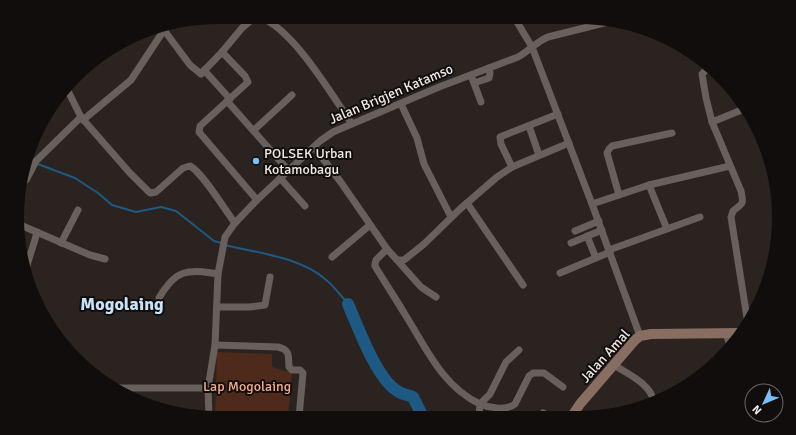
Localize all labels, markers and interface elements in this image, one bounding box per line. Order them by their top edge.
street label: Jalan Brigjen Katamso [326,60,456,128]
place label: POLSEK Urban Kotamobagu [264,145,352,178]
marker: POLSEK Urban Kotamobagu [251,156,261,166]
district label: Mogolaing [80,293,164,315]
street label: Jalan Amal [577,326,633,386]
park label: Lap Mogolaing [203,378,291,395]
north arrow [744,383,784,423]
text: N [750,402,765,417]

